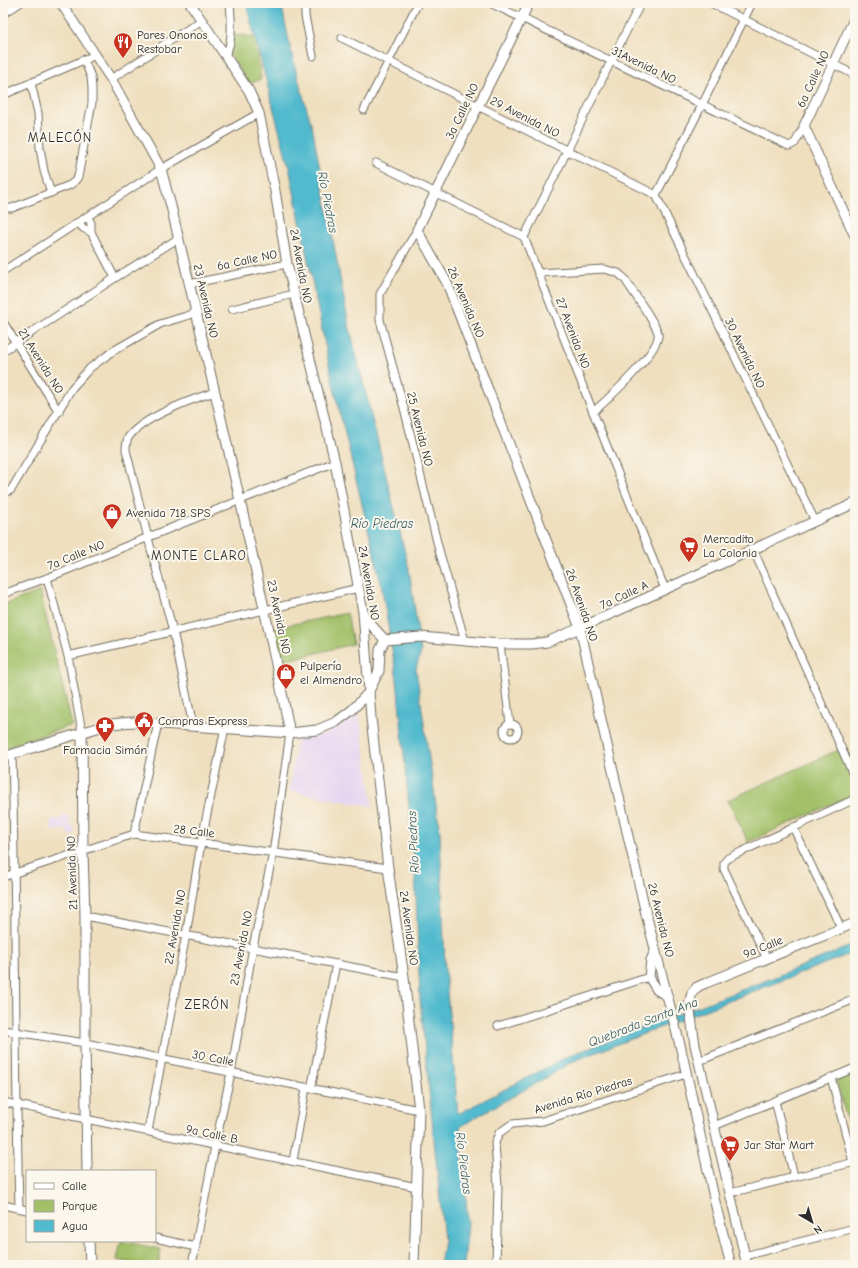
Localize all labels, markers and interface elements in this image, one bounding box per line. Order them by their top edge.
place label: Pares Ononos Restobar [137,28,208,56]
restaurant icon: Pares Ononos Restobar [112,31,134,59]
street label: 31Avenida NO [609,43,679,87]
street label: 6a Calle NO [794,48,832,110]
street label: 3a Calle NO [442,80,482,141]
street label: 29 Avenida NO [488,94,562,141]
district label: MALECÓN [28,129,92,145]
water label: Río Piedras [315,170,341,235]
street label: 24 Avenida NO [287,228,315,305]
street label: 6a Calle NO [216,247,279,273]
street label: 23 Avenida NO [191,263,221,340]
street label: 26 Avenida NO [445,264,487,340]
street label: 27 Avenida NO [553,295,593,371]
street label: 30 Avenida NO [722,315,768,391]
street label: 21 Avenida NO [15,326,67,396]
street label: 25 Avenida NO [404,390,436,468]
shop icon: Avenida 718 SPS [101,502,123,530]
place label: Avenida 718 SPS [126,506,211,520]
water label: Río Piedras [351,516,414,531]
place label: Mercadito La Colonia [703,532,757,560]
supermarket icon: Mercadito La Colonia [678,535,700,563]
street label: 7a Calle NO [45,537,107,573]
street label: 24 Avenida NO [356,545,382,622]
district label: MONTE CLARO [151,548,247,563]
street label: 26 Avenida NO [563,567,601,644]
street label: 7a Calle A [598,578,650,612]
street label: 23 Avenida NO [264,579,294,656]
place label: Pulpería el Almendro [300,659,362,687]
shop icon: Pulpería el Almendro [275,662,297,690]
public building icon: Compras Express [133,710,155,738]
place label: Compras Express [158,714,248,728]
pharmacy icon: Farmacia Simán [94,715,116,743]
place label: Farmacia Simán [63,743,147,757]
water label: Río Piedras [404,810,422,874]
street label: 28 Calle [173,822,215,840]
street label: 21 Avenida NO [64,835,80,910]
street label: 26 Avenida NO [645,881,677,959]
street label: 22 Avenida NO [162,888,189,966]
street label: 24 Avenida NO [397,890,421,967]
street label: 23 Avenida NO [227,909,255,986]
street label: 9a Calle [741,933,785,961]
water label: Quebrada Santa Ana [586,994,700,1050]
district label: ZERÓN [184,996,230,1012]
street label: 30 Calle [191,1047,235,1069]
street label: Avenida Río Piedras [532,1073,634,1117]
street label: 9a Calle B [185,1122,239,1146]
water label: Río Piedras [453,1131,475,1195]
supermarket icon: Jar Star Mart [719,1134,741,1162]
place label: Jar Star Mart [744,1138,814,1152]
legend [26,1170,156,1242]
text: Calle [62,1179,87,1193]
text: Parque [62,1199,97,1213]
north arrow [792,1202,832,1242]
text: Agua [62,1219,88,1233]
text: N [811,1222,825,1237]

